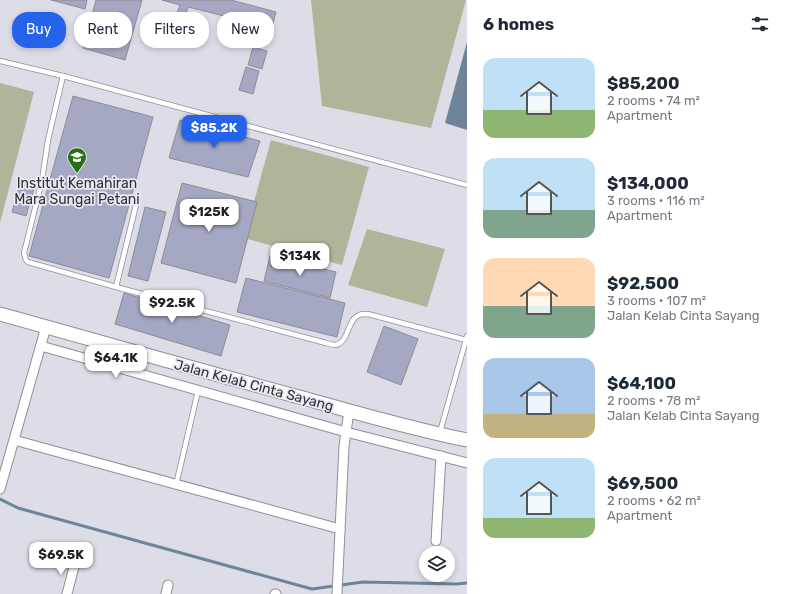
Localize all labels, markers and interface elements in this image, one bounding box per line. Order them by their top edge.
chip: Buy [12,12,66,48]
chip: Rent [74,12,132,48]
chip: Filters [140,12,209,48]
chip: New [217,12,274,48]
icon: filters [749,13,771,35]
text: 6 homes [483,14,554,34]
text: $85,200 [607,73,680,93]
icon: home [515,74,563,122]
text: 2 rooms · 74 m² [607,93,700,108]
text: Apartment [607,108,672,123]
pin: $85.2K [181,115,247,149]
text: $85.2K [191,120,237,135]
school or university icon: Institut Kemahiran Mara Sungai Petani [66,146,88,174]
text: $134,000 [607,173,689,193]
icon: home [515,174,563,222]
place label: Institut Kemahiran Mara Sungai Petani [14,175,140,208]
text: 3 rooms · 116 m² [607,193,705,208]
pin: $125K [181,199,237,233]
text: $125K [189,204,229,219]
text: Apartment [607,208,672,223]
pin: $134K [272,243,328,277]
text: $134K [279,248,321,263]
text: $92,500 [607,273,679,293]
icon: home [515,274,563,322]
pin: $92.5K [139,290,205,324]
text: 3 rooms · 107 m² [607,293,706,308]
text: $92.5K [149,295,195,310]
text: Jalan Kelab Cinta Sayang [607,308,760,323]
pin: $64.1K [83,345,149,379]
text: $64.1K [94,350,138,365]
street label: Jalan Kelab Cinta Sayang [172,356,335,415]
text: $64,100 [607,373,676,393]
icon: home [515,374,563,422]
text: 2 rooms · 78 m² [607,393,701,408]
text: Jalan Kelab Cinta Sayang [607,408,760,423]
text: $69,500 [607,473,678,493]
icon: home [515,474,563,522]
text: 2 rooms · 62 m² [607,493,701,508]
text: Apartment [607,508,672,523]
pin: $69.5K [28,542,94,576]
map controls [419,546,455,582]
button: layers [419,546,455,582]
text: $69.5K [38,547,84,562]

